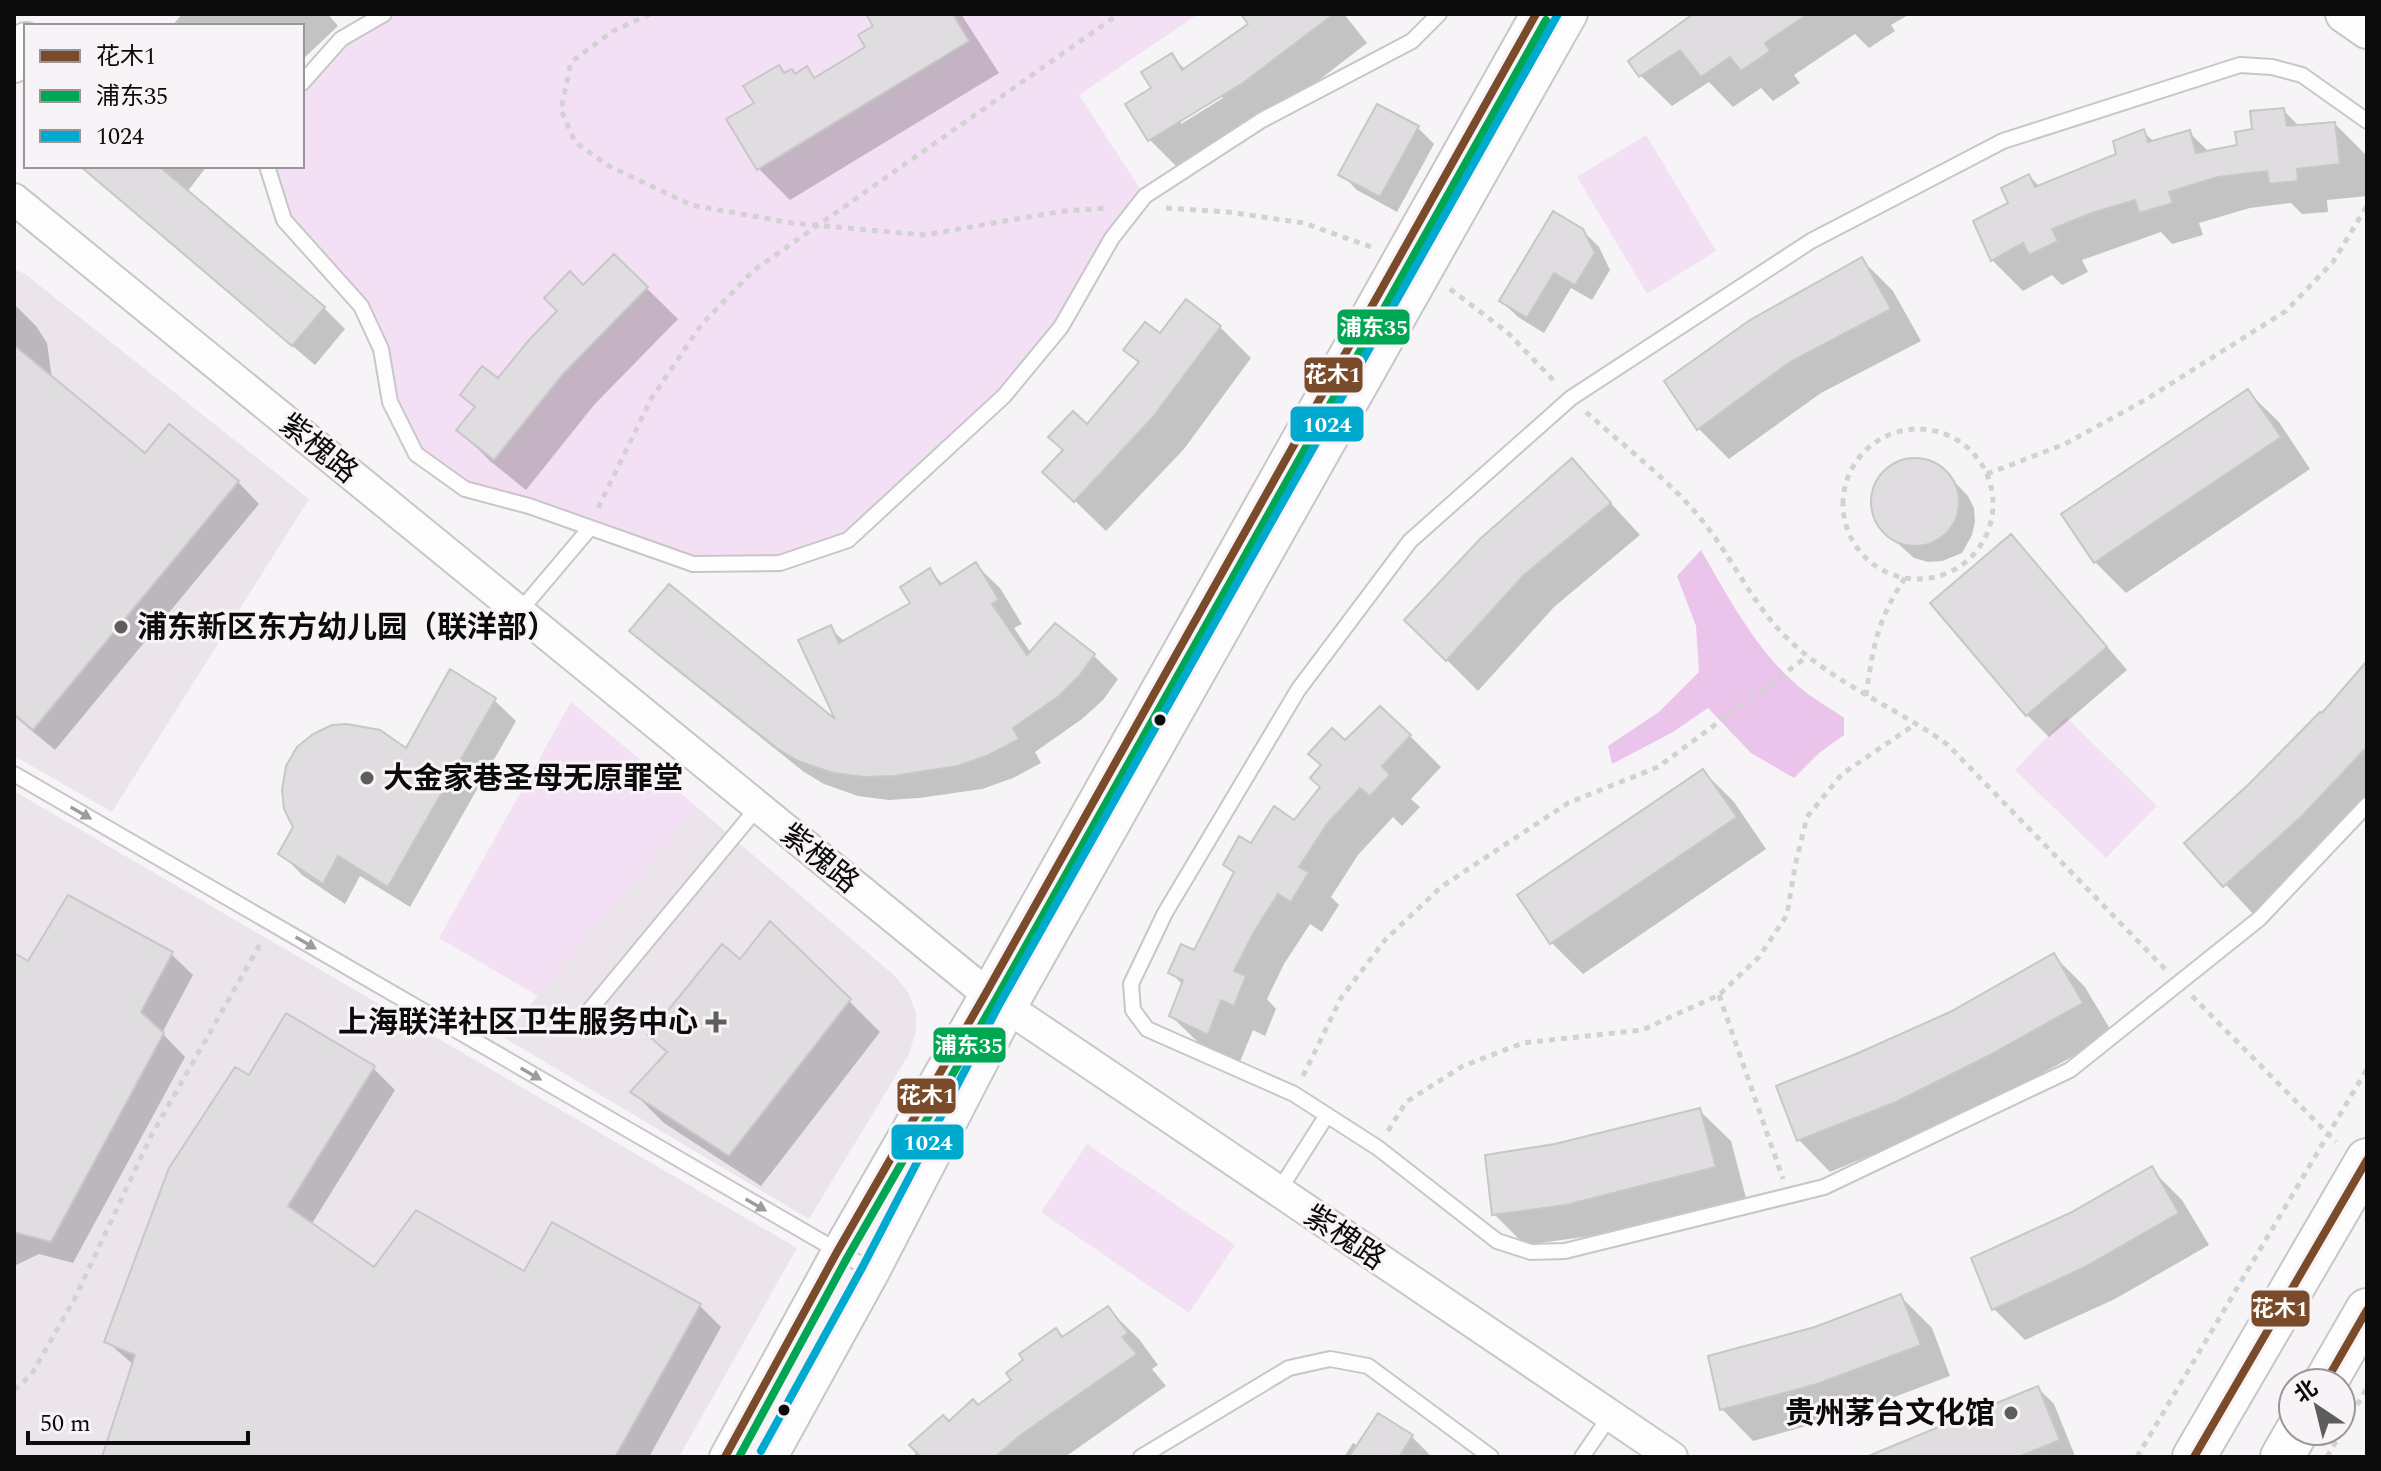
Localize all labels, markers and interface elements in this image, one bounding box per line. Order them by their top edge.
legend [24,24,304,168]
text: 花木1 [96,39,156,75]
text: 浦东35 [96,79,168,115]
text: 1024 [96,119,144,155]
line badge: 浦东35 [1336,308,1411,346]
text: 浦东35 [1340,312,1408,345]
line badge: 花木1 [1303,356,1364,394]
text: 花木1 [1305,359,1361,392]
street label: 紫槐路 [269,403,368,495]
line badge: 1024 [1289,405,1365,443]
text: 1024 [1302,409,1352,442]
place label: 浦东新区东方幼儿园（联洋部） [137,605,557,651]
marker: 浦东新区东方幼儿园（联洋部） [112,618,130,636]
unlabelled marker [1152,712,1168,728]
place label: 大金家巷圣母无原罪堂 [383,756,683,802]
marker: 大金家巷圣母无原罪堂 [358,769,376,787]
one-way arrow [70,806,93,820]
street label: 紫槐路 [770,813,869,905]
one-way arrow [295,936,317,950]
place label: 上海联洋社区卫生服务中心 [338,1000,698,1046]
marker: 上海联洋社区卫生服务中心 [705,1011,727,1033]
line badge: 浦东35 [932,1026,1007,1064]
text: 浦东35 [935,1030,1003,1063]
one-way arrow [520,1067,542,1081]
line badge: 花木1 [896,1077,957,1115]
text: 花木1 [899,1080,955,1113]
line badge: 1024 [890,1123,965,1161]
text: 1024 [903,1127,953,1160]
street label: 紫槐路 [1294,1194,1395,1282]
one-way arrow [745,1198,767,1212]
line badge: 花木1 [2250,1289,2311,1328]
text: 花木1 [2252,1293,2308,1326]
north arrow [2277,1367,2357,1447]
text: 北 [2288,1372,2325,1412]
place label: 贵州茅台文化馆 [1785,1391,1995,1437]
scale bar [28,1395,248,1445]
unlabelled marker [776,1402,792,1418]
marker: 贵州茅台文化馆 [2002,1404,2020,1422]
text: 50 m [40,1406,91,1442]

